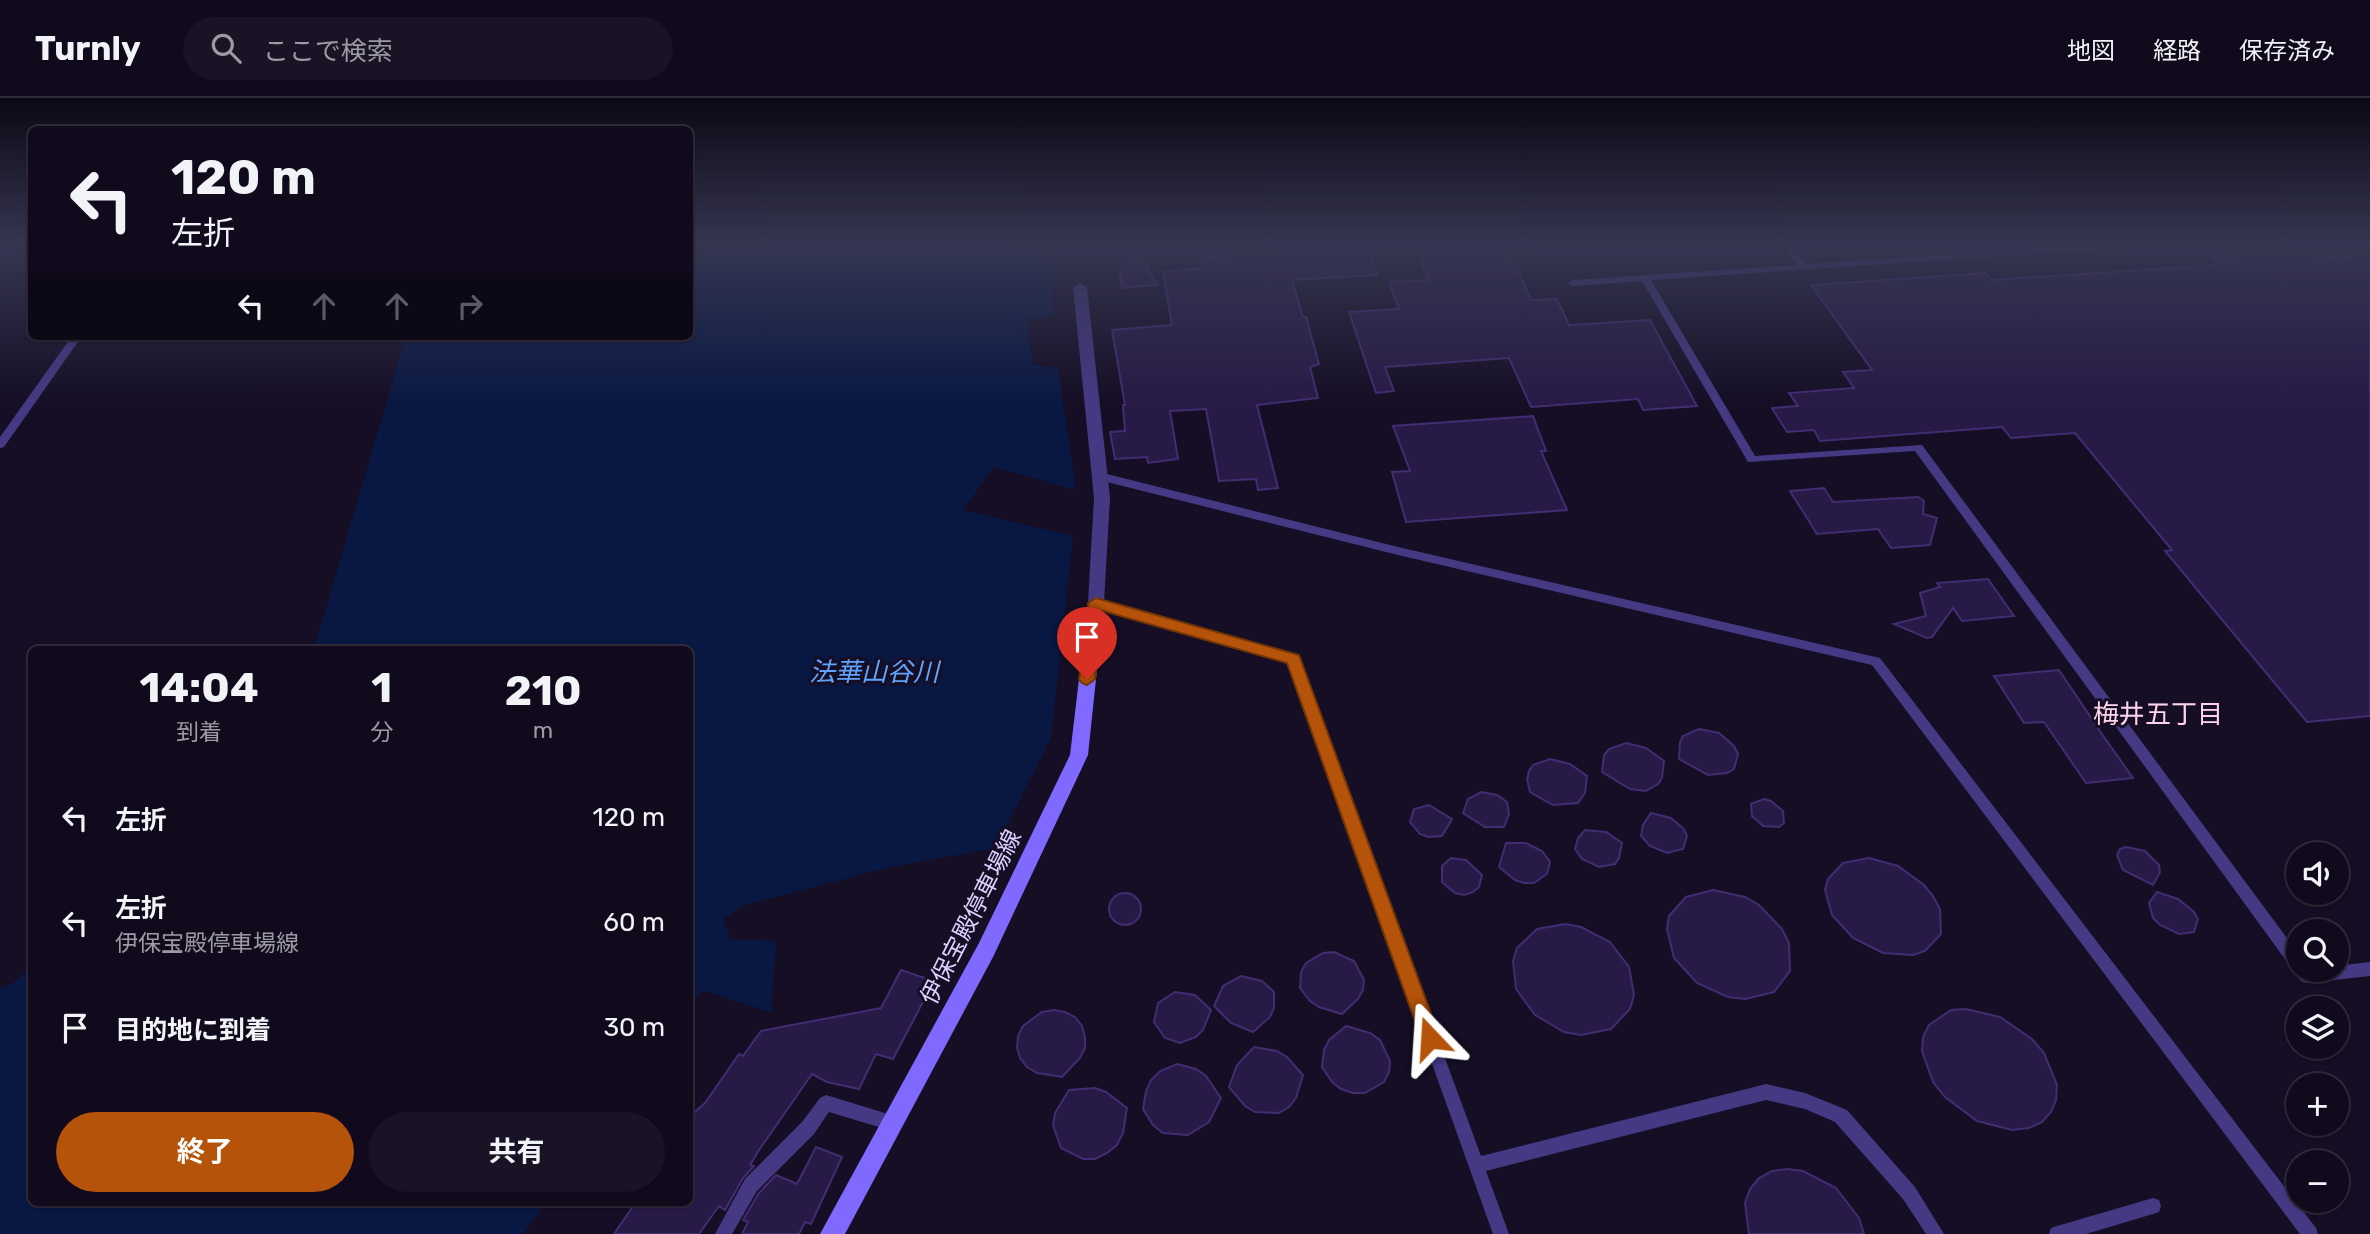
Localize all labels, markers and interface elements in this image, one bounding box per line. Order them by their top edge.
search box [183,17,673,80]
text: Turnly [35,29,141,68]
icon: search [207,29,245,67]
text: ここで検索 [263,36,393,67]
text: 地図 [2067,37,2115,65]
text: 経路 [2153,37,2201,65]
text: 保存済み [2239,37,2335,65]
text: 120 m [171,148,316,206]
icon: left [56,154,147,245]
text: 左折 [171,214,235,252]
icon: left [232,287,270,325]
icon: ahead [305,287,343,325]
icon: ahead [378,287,416,325]
icon: right [451,287,489,325]
pin [1057,607,1117,679]
icon: arrive [1068,618,1106,656]
water label: 法華山谷川 [809,657,942,688]
text: 14:04 [140,663,259,713]
text: 1 [371,663,392,713]
text: 210 [505,666,581,716]
district label: 梅井五丁目 [2093,699,2223,730]
text: m [533,716,553,744]
text: 到着 [176,718,222,746]
text: 分 [370,718,393,746]
icon: left [56,799,94,837]
text: 120 m [593,802,665,833]
text: 左折 [115,805,167,836]
street label: 伊保宝殿停車場線 [915,825,1027,1009]
map controls [2286,842,2349,1213]
button: sound [2286,842,2349,905]
text: 左折 [115,893,167,924]
icon: left [56,904,94,942]
text: 60 m [603,907,665,938]
button: search [2286,919,2349,982]
text: 伊保宝殿停車場線 [115,929,299,957]
button: layers [2286,996,2349,1059]
position arrow [1393,1001,1467,1075]
icon: arrive [56,1009,94,1047]
text: 30 m [603,1012,665,1043]
text: 目的地に到着 [115,1015,271,1046]
button: + [2286,1073,2349,1136]
button: 終了 [56,1112,354,1192]
button: 共有 [368,1112,665,1192]
button: − [2286,1150,2349,1213]

